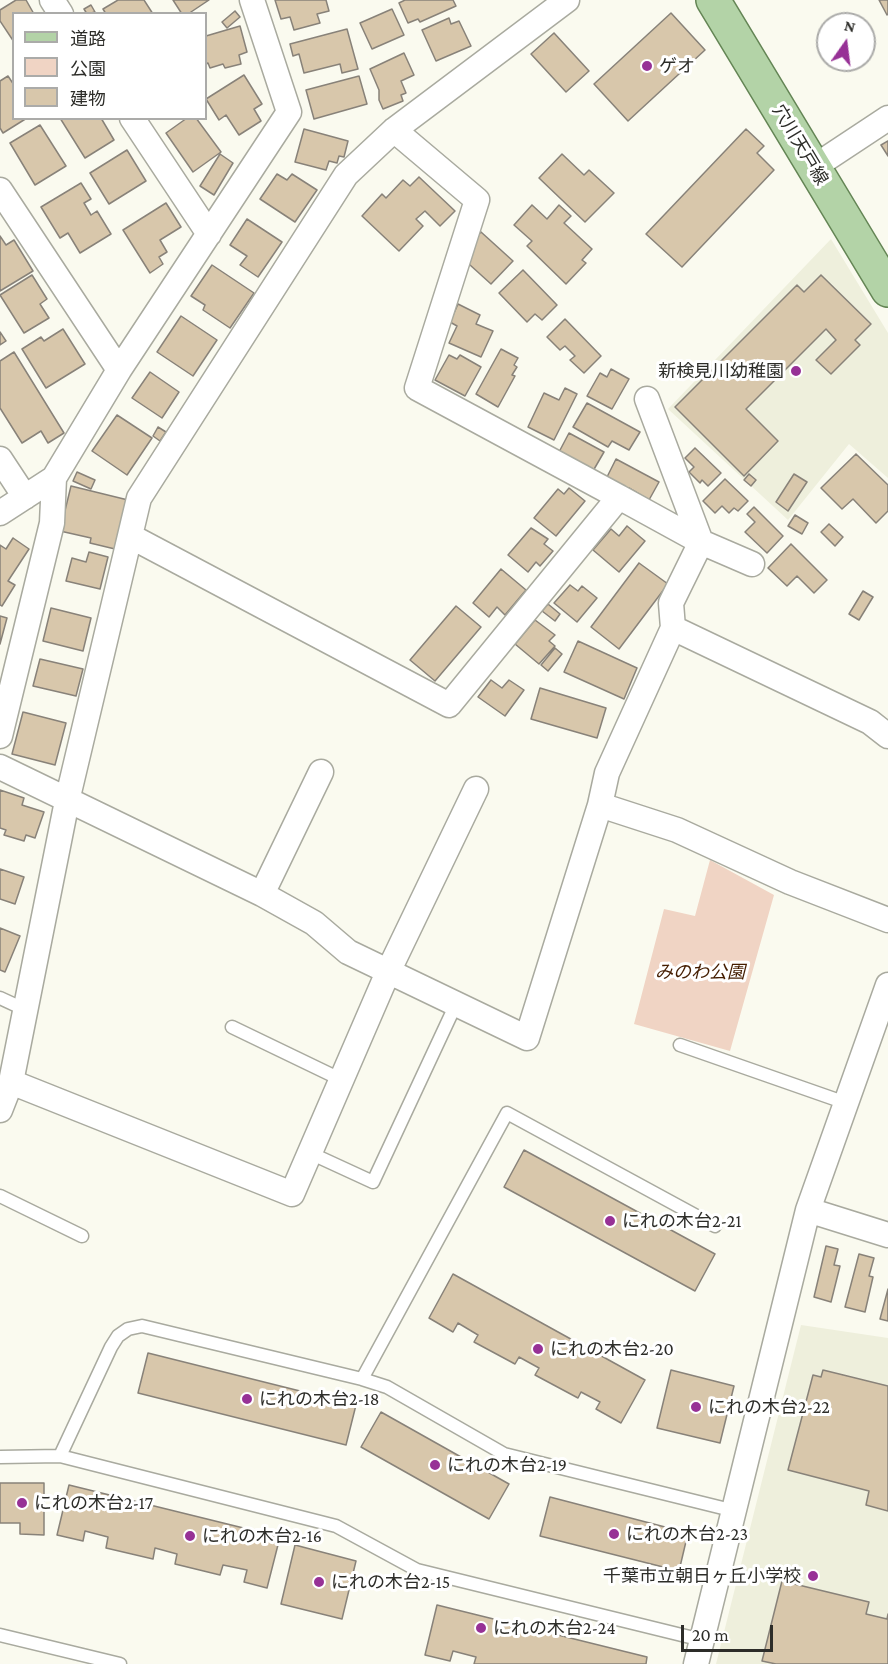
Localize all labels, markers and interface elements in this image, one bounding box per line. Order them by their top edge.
legend [12,12,207,120]
north arrow [816,12,876,72]
text: N [843,16,857,36]
text: 道路 [70,29,106,49]
place label: ゲオ [659,55,695,77]
text: 公園 [70,59,106,79]
marker: ゲオ [640,59,654,73]
text: 建物 [70,89,106,109]
street label: 穴川天戸線 [768,101,832,189]
place label: 新検見川幼稚園 [658,360,784,382]
marker: 新検見川幼稚園 [789,364,803,378]
park label: みのわ公園 [655,961,745,983]
place label: にれの木台2-21 [622,1210,741,1232]
marker: にれの木台2-21 [603,1214,617,1228]
place label: にれの木台2-20 [550,1338,674,1360]
marker: にれの木台2-20 [531,1342,545,1356]
place label: にれの木台2-18 [259,1388,380,1410]
marker: にれの木台2-18 [240,1392,254,1406]
place label: にれの木台2-22 [708,1396,830,1418]
marker: にれの木台2-22 [689,1400,703,1414]
place label: にれの木台2-19 [447,1454,567,1476]
marker: にれの木台2-19 [428,1458,442,1472]
place label: にれの木台2-17 [34,1492,153,1514]
marker: にれの木台2-17 [15,1496,29,1510]
place label: にれの木台2-23 [626,1523,748,1545]
place label: にれの木台2-16 [202,1525,322,1547]
marker: にれの木台2-23 [607,1527,621,1541]
marker: にれの木台2-16 [183,1529,197,1543]
place label: 千葉市立朝日ヶ丘小学校 [603,1565,801,1587]
marker: 千葉市立朝日ヶ丘小学校 [806,1569,820,1583]
place label: にれの木台2-15 [331,1571,450,1593]
marker: にれの木台2-15 [312,1575,326,1589]
scale bar [684,1613,776,1651]
place label: にれの木台2-24 [493,1617,616,1639]
marker: にれの木台2-24 [474,1621,488,1635]
text: 20 m [692,1625,729,1645]

